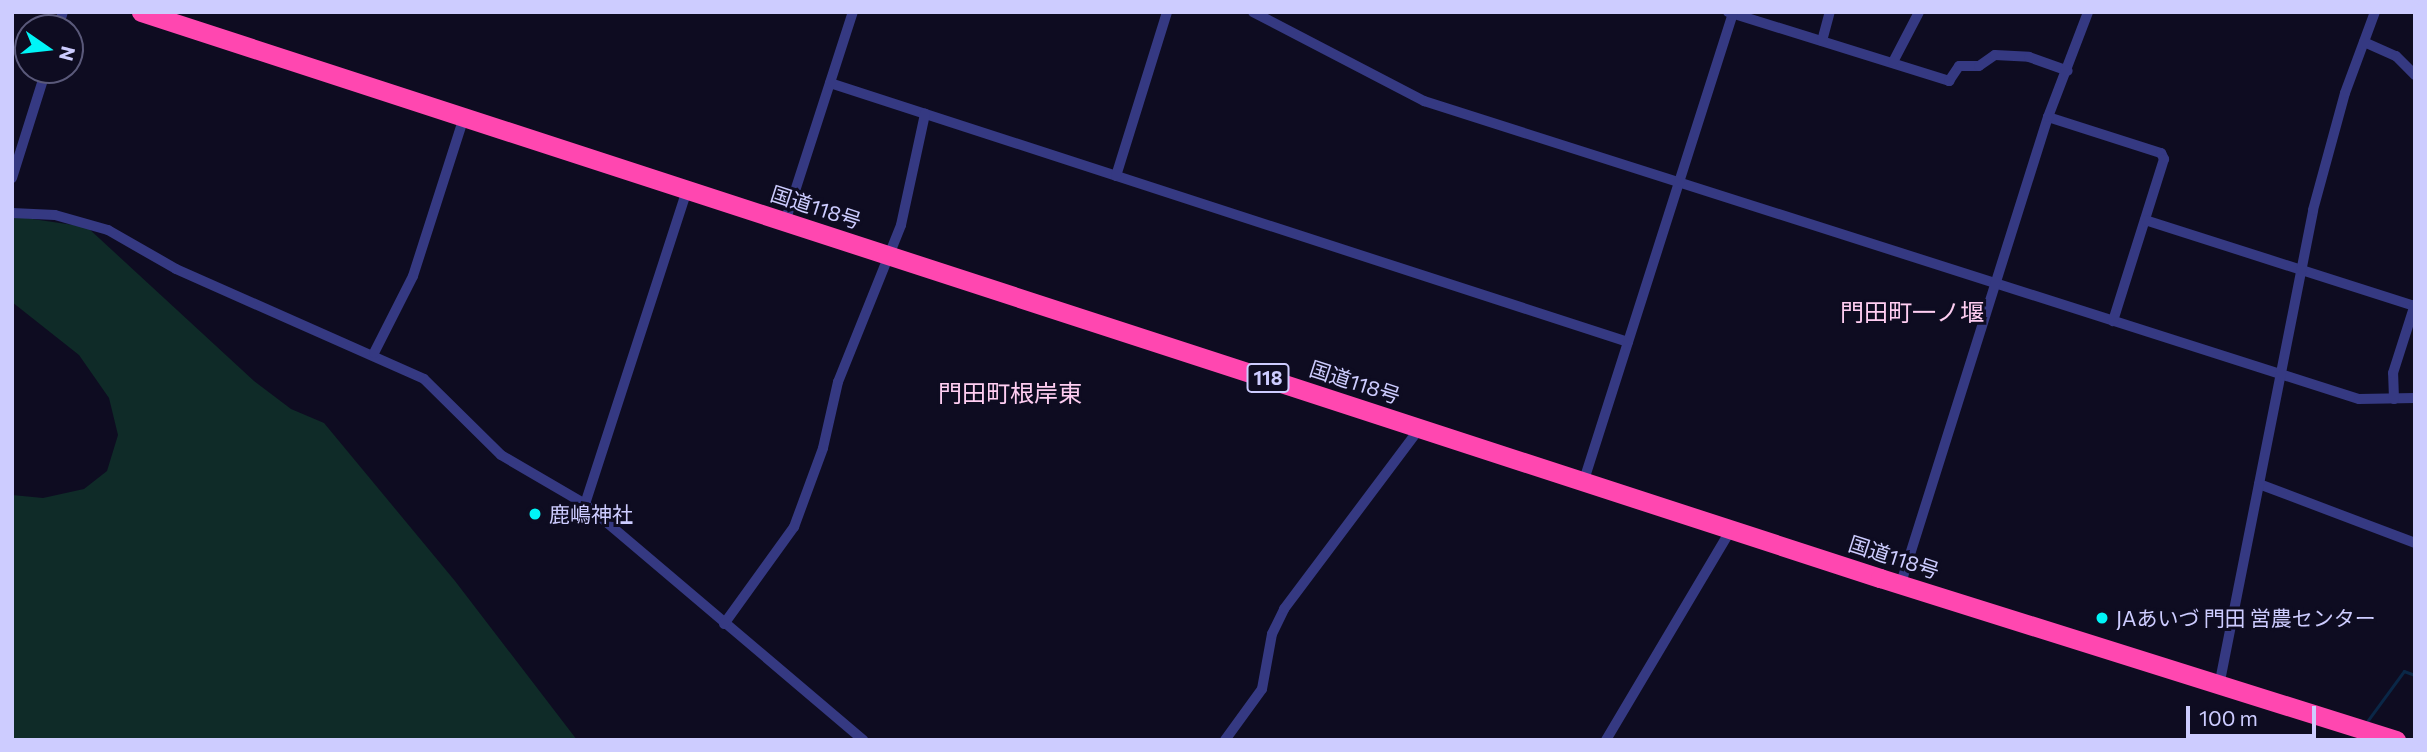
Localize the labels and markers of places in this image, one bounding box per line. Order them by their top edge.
place label: 鹿嶋神社 [549,501,633,527]
marker: 鹿嶋神社 [527,506,543,522]
place label: JAあいづ 門田 営農センター [2116,605,2376,631]
marker: JAあいづ 門田 営農センター [2094,610,2110,626]

